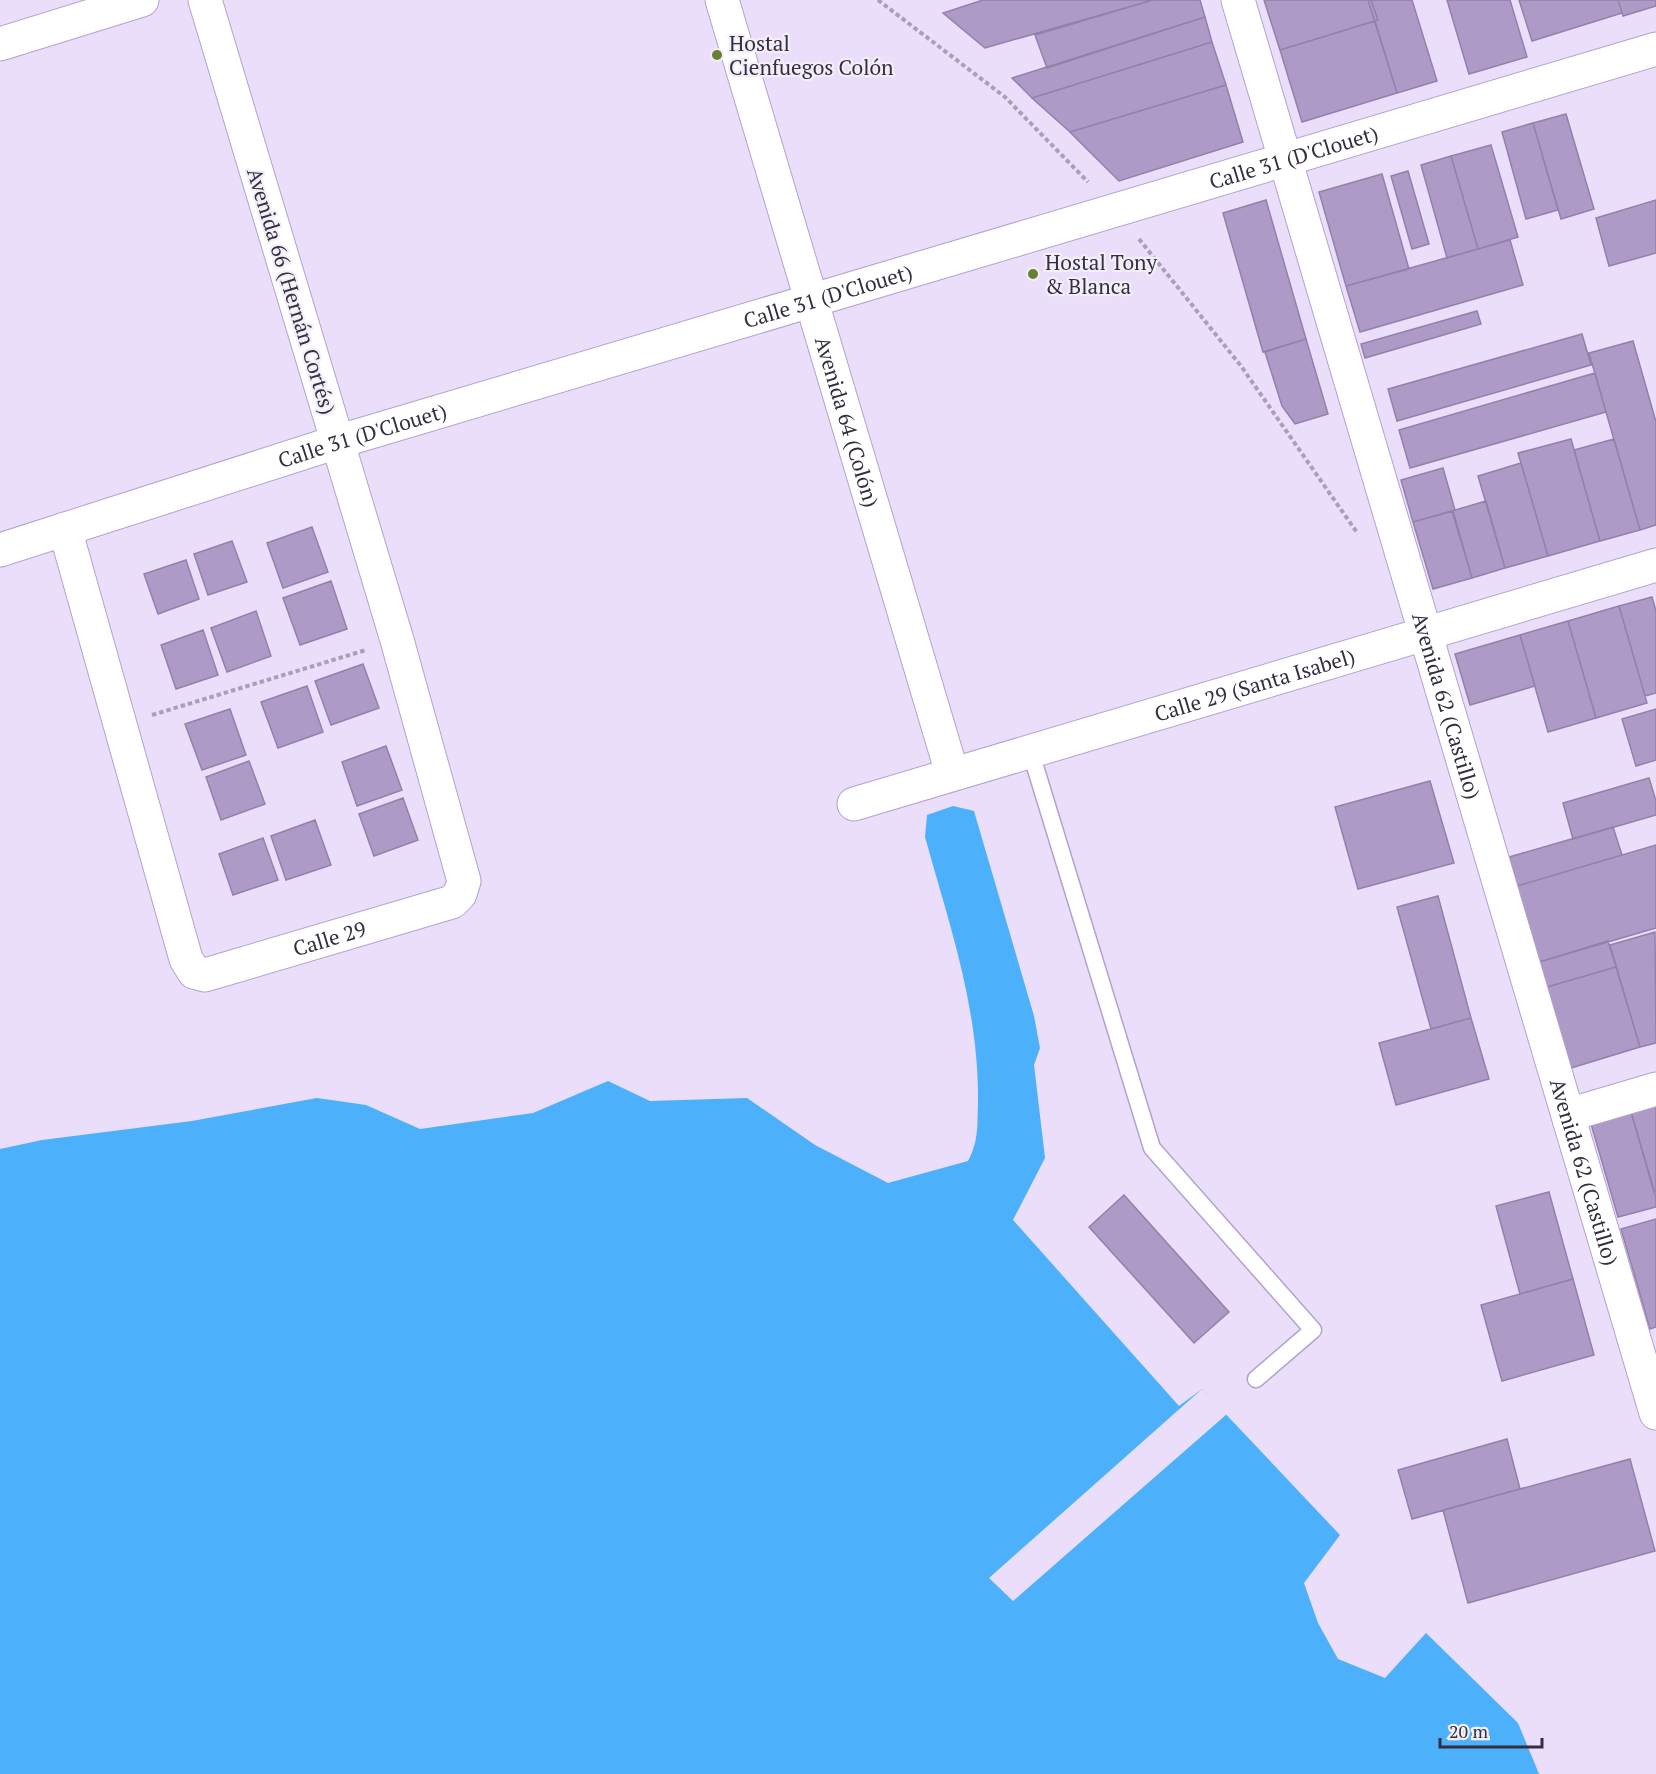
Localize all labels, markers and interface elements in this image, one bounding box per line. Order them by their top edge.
place label: Hostal Cienfuegos Colón [729,29,894,81]
marker: Hostal Cienfuegos Colón [710,48,724,62]
street label: Calle 31 (D'Clouet) [1206,119,1381,195]
street label: Avenida 66 (Hernán Cortés) [241,164,343,418]
place label: Hostal Tony & Blanca [1045,248,1158,300]
street label: Calle 31 (D'Clouet) [740,257,916,334]
marker: Hostal Tony & Blanca [1026,267,1040,281]
street label: Avenida 64 (Colón) [809,333,886,511]
street label: Calle 31 (D'Clouet) [274,396,450,474]
street label: Avenida 62 (Castillo) [1406,609,1488,802]
street label: Calle 29 (Santa Isabel) [1151,642,1358,728]
street label: Calle 29 [289,914,369,962]
street label: Avenida 62 (Castillo) [1544,1075,1626,1269]
scale bar [1440,1711,1542,1749]
text: 20 m [1449,1719,1489,1743]

